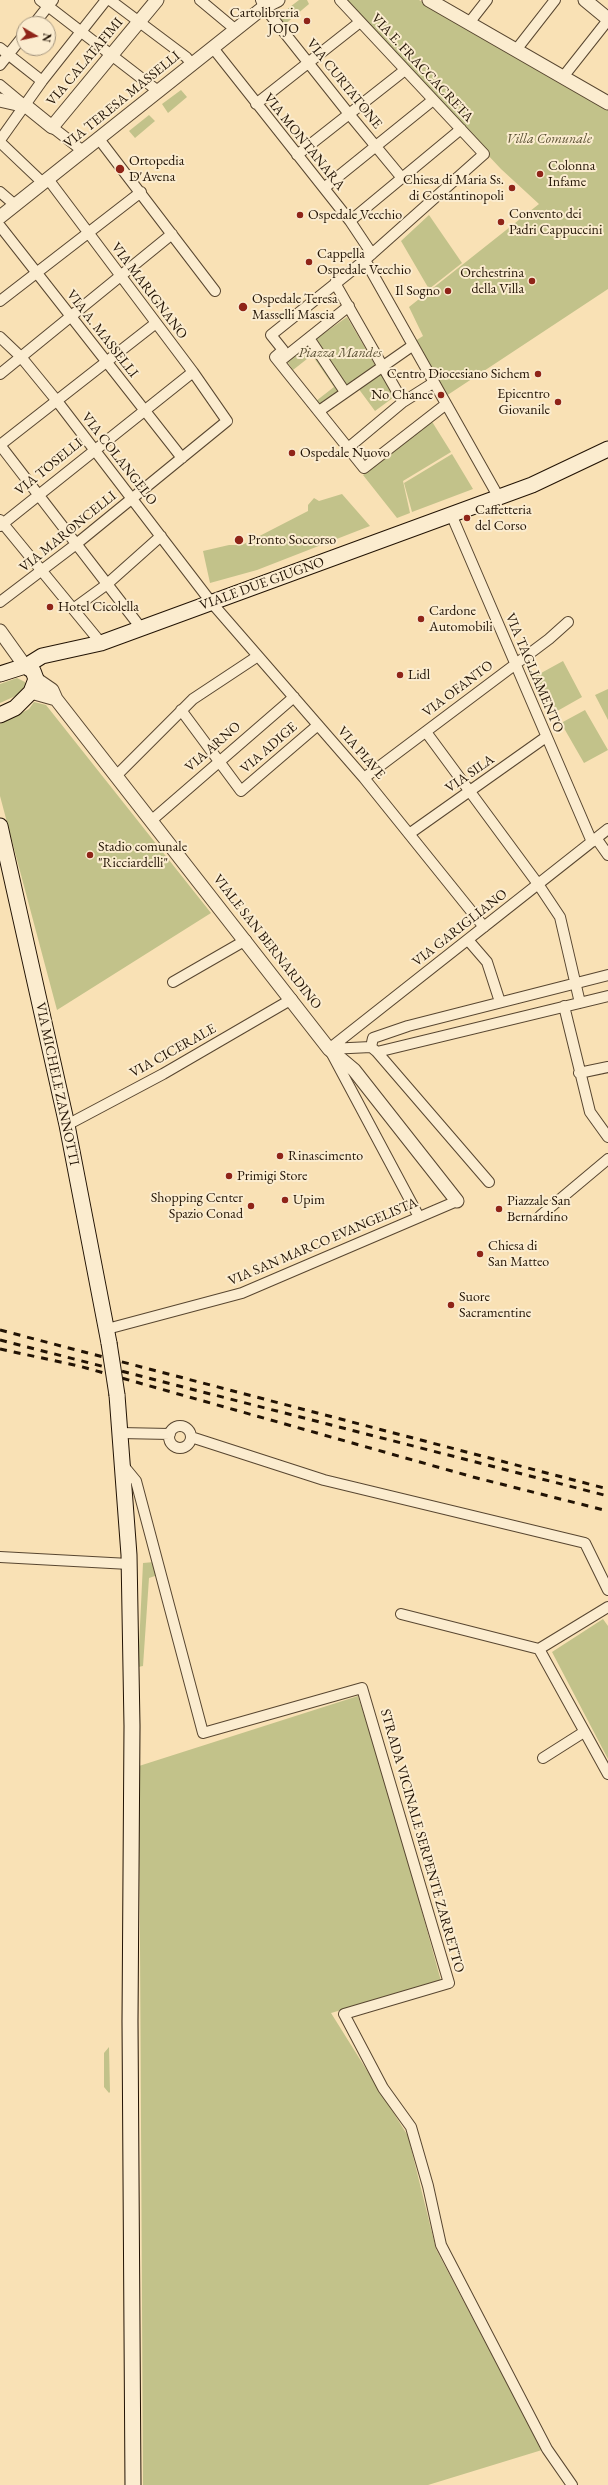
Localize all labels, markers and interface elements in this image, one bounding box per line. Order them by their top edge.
place label: Cartolibreria JOJO [230,5,299,38]
street label: VIA E. FRACCACRETA [367,10,477,126]
street label: VIA CALATAFIMI [43,14,127,110]
north arrow [16,16,56,56]
marker: Cartolibreria JOJO [302,16,312,26]
text: N [39,32,54,43]
street label: VIA CURTATONE [303,36,385,132]
street label: VIA TERESA MASSELLI [60,48,184,152]
street label: VIA MONTANARA [260,90,348,194]
park label: Villa Comunale [506,131,592,147]
place label: Ortopedia D'Avena [129,153,184,186]
place label: Colonna Infame [548,158,595,190]
marker: Ortopedia D'Avena [114,163,126,175]
marker: Colonna Infame [535,169,545,179]
place label: Chiesa di Maria Ss. di Costantinopoli [403,172,504,204]
marker: Chiesa di Maria Ss. di Costantinopoli [507,183,517,193]
place label: Convento dei Padri Cappuccini [509,206,602,238]
place label: Ospedale Vecchio [308,207,402,223]
marker: Ospedale Vecchio [295,210,305,220]
marker: Convento dei Padri Cappuccini [496,217,506,227]
street label: VIA MARIGNANO [107,239,191,343]
place label: Cappella Ospedale Vecchio [317,246,411,278]
marker: Cappella Ospedale Vecchio [304,257,314,267]
place label: Orchestrina della Villa [460,265,524,298]
marker: Orchestrina della Villa [527,276,537,286]
place label: Il Sogno [395,283,440,299]
marker: Il Sogno [443,286,453,296]
street label: VIA A. MASSELLI [63,287,141,381]
place label: Ospedale Teresa Masselli Mascia [252,291,338,324]
marker: Ospedale Teresa Masselli Mascia [237,301,249,313]
park label: Piazza Mandes [298,345,382,361]
place label: Centro Diocesiano Sichem [387,366,530,382]
marker: Centro Diocesiano Sichem [533,369,543,379]
place label: Epicentro Giovanile [497,386,550,418]
place label: No Chance [371,387,433,403]
marker: No Chance [436,390,446,400]
marker: Epicentro Giovanile [553,397,563,407]
street label: VIA COLANGELO [78,409,160,509]
street label: VIA TOSELLI [12,435,86,499]
place label: Ospedale Nuovo [300,445,390,461]
marker: Ospedale Nuovo [287,448,297,458]
street label: VIA MARONCELLI [16,488,120,576]
place label: Caffetteria del Corso [475,502,532,534]
marker: Caffetteria del Corso [462,513,472,523]
place label: Pronto Soccorso [248,532,336,548]
marker: Pronto Soccorso [233,534,245,546]
street label: VIALE DUE GIUGNO [197,554,327,614]
place label: Hotel Cicolella [58,599,139,615]
marker: Hotel Cicolella [45,602,55,612]
place label: Cardone Automobili [429,603,493,636]
street label: VIA TAGLIAMENTO [501,611,567,735]
marker: Cardone Automobili [416,614,426,624]
street label: VIA OFANTO [419,657,497,721]
place label: Lidl [408,667,430,683]
marker: Lidl [395,670,405,680]
street label: VIA ARNO [182,718,244,776]
street label: VIA ADIGE [237,719,301,777]
street label: VIA PIAVE [334,723,388,783]
street label: VIA SILA [442,751,498,797]
place label: Stadio comunale "Ricciardelli" [98,839,187,872]
marker: Stadio comunale "Ricciardelli" [85,850,95,860]
street label: VIALE SAN BERNARDINO [209,871,325,1013]
street label: VIA GARIGLIANO [409,886,511,970]
street label: VIA MICHELE ZANNOTTI [31,1001,83,1167]
street label: VIA CICERALE [127,1021,219,1081]
place label: Rinascimento [288,1148,363,1164]
marker: Rinascimento [275,1151,285,1161]
place label: Primigi Store [237,1168,307,1184]
marker: Primigi Store [224,1171,234,1181]
place label: Shopping Center Spazio Conad [151,1190,243,1222]
place label: Upim [293,1192,325,1208]
place label: Piazzale San Bernardino [507,1193,571,1226]
street label: VIA SAN MARCO EVANGELISTA [226,1194,420,1290]
marker: Upim [280,1195,290,1205]
marker: Shopping Center Spazio Conad [246,1201,256,1211]
marker: Piazzale San Bernardino [494,1204,504,1214]
place label: Chiesa di San Matteo [488,1238,549,1270]
marker: Chiesa di San Matteo [475,1249,485,1259]
place label: Suore Sacramentine [459,1289,531,1322]
marker: Suore Sacramentine [446,1300,456,1310]
street label: STRADA VICINALE SERPENTE ZARRETTO [376,1707,468,1975]

